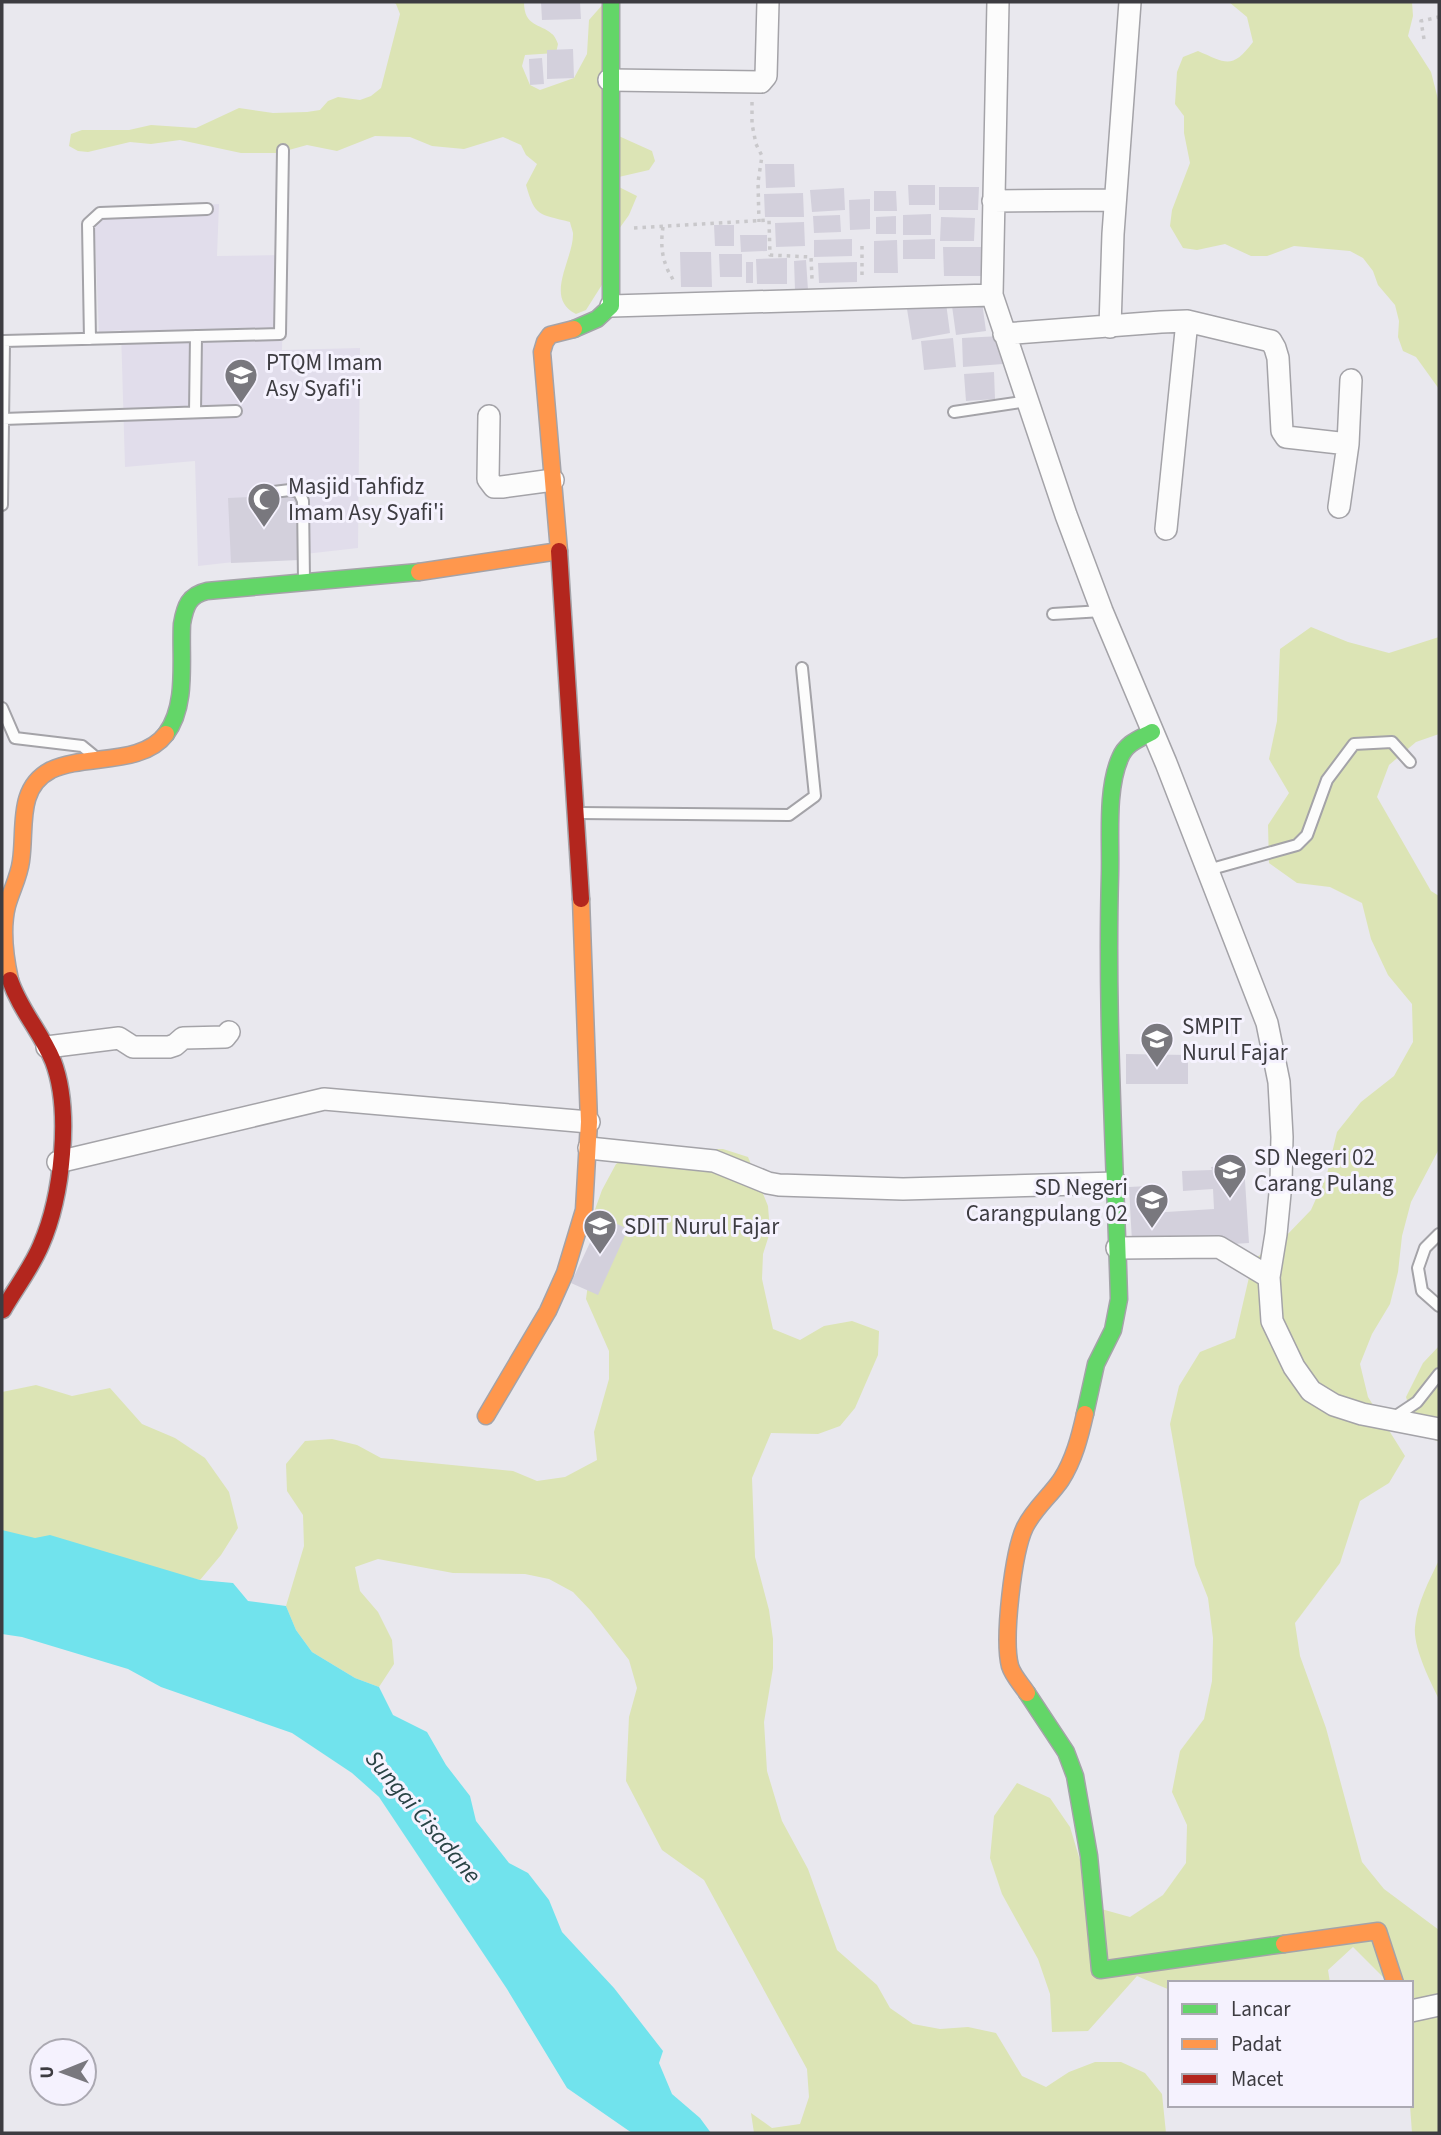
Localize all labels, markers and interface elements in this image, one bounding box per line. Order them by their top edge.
place label: PTQM Imam Asy Syafi'i [266,346,383,405]
school or university icon: PTQM Imam Asy Syafi'i [222,356,260,405]
place label: Masjid Tahfidz Imam Asy Syafi'i [288,470,444,529]
mosque icon: Masjid Tahfidz Imam Asy Syafi'i [245,480,283,529]
place label: SMPIT Nurul Fajar [1182,1010,1289,1069]
school or university icon: SMPIT Nurul Fajar [1138,1020,1176,1069]
place label: SD Negeri 02 Carang Pulang [1254,1141,1394,1200]
school or university icon: SD Negeri 02 Carang Pulang [1211,1151,1249,1200]
place label: SD Negeri Carangpulang 02 [966,1171,1128,1230]
school or university icon: SD Negeri Carangpulang 02 [1133,1181,1171,1230]
school or university icon: SDIT Nurul Fajar [581,1207,619,1256]
place label: SDIT Nurul Fajar [624,1210,780,1243]
water label: Sungai Cisadane [357,1743,489,1891]
legend [1168,1981,1413,2107]
text: Lancar [1231,1994,1291,2024]
text: Padat [1231,2029,1282,2059]
north arrow [28,2037,98,2107]
text: Macet [1231,2064,1283,2094]
text: U [34,2066,61,2079]

